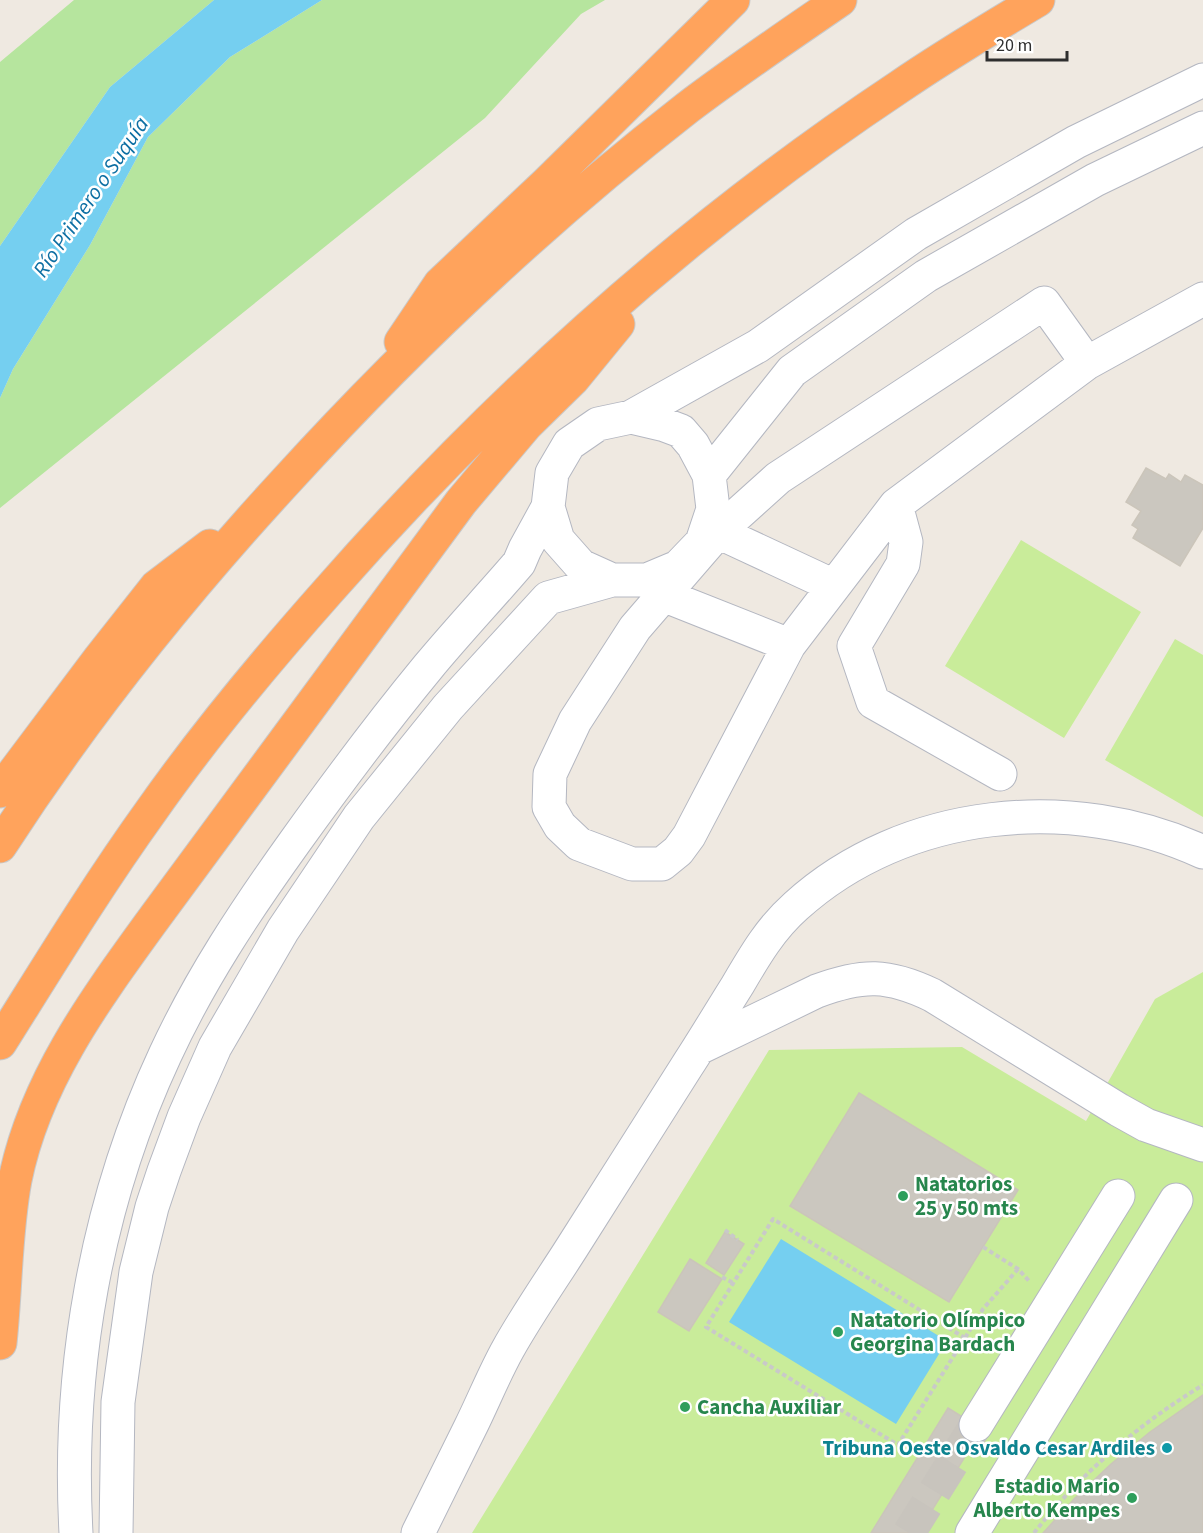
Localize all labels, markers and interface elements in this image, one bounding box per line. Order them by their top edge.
scale bar [987,24,1066,62]
text: 20 m [996,33,1032,58]
water label: Río Primero o Suquía [25,110,157,284]
place label: Natatorios 25 y 50 mts [915,1169,1018,1223]
marker: Natatorios 25 y 50 mts [896,1189,910,1203]
place label: Natatorio Olímpico Georgina Bardach [850,1305,1025,1359]
marker: Natatorio Olímpico Georgina Bardach [831,1325,845,1339]
place label: Cancha Auxiliar [697,1392,842,1422]
marker: Cancha Auxiliar [678,1400,692,1414]
place label: Tribuna Oeste Osvaldo Cesar Ardiles [823,1433,1155,1463]
marker: Tribuna Oeste Osvaldo Cesar Ardiles [1160,1441,1174,1455]
place label: Estadio Mario Alberto Kempes [973,1471,1120,1525]
marker: Estadio Mario Alberto Kempes [1125,1491,1139,1505]

